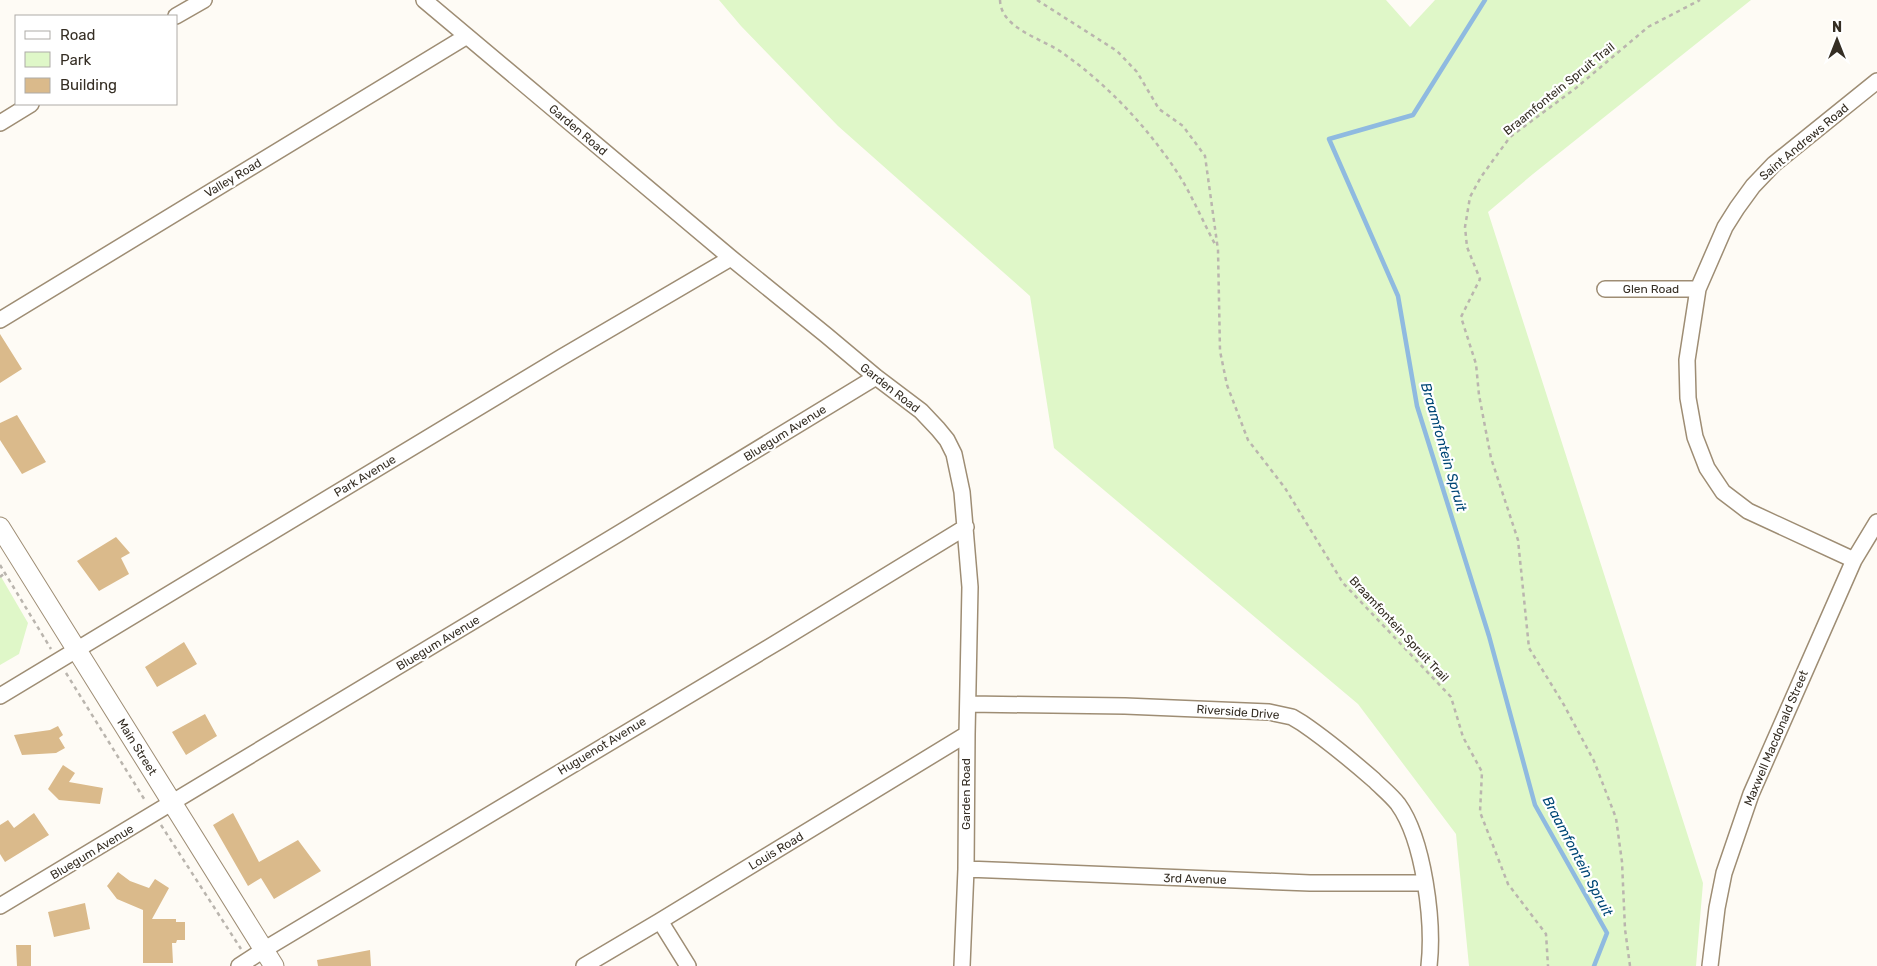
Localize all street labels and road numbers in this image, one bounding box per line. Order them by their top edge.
street label: Braamfontein Spruit Trail [1501,40,1617,138]
street label: Saint Andrews Road [1757,101,1851,183]
street label: Garden Road [546,102,610,158]
street label: Valley Road [202,156,264,200]
street label: Glen Road [1623,282,1679,296]
street label: Garden Road [857,360,923,416]
street label: Bluegum Avenue [741,402,829,464]
street label: Park Avenue [332,452,399,500]
street label: Braamfontein Spruit Trail [1347,573,1452,685]
street label: Bluegum Avenue [394,613,482,673]
street label: Maxwell Macdonald Street [1741,668,1811,808]
street label: Riverside Drive [1196,702,1280,722]
street label: Huguenot Avenue [555,714,649,778]
street label: Main Street [114,716,160,778]
street label: Garden Road [959,758,973,830]
street label: Bluegum Avenue [48,822,136,882]
street label: Louis Road [746,829,806,873]
street label: 3rd Avenue [1163,871,1227,887]

